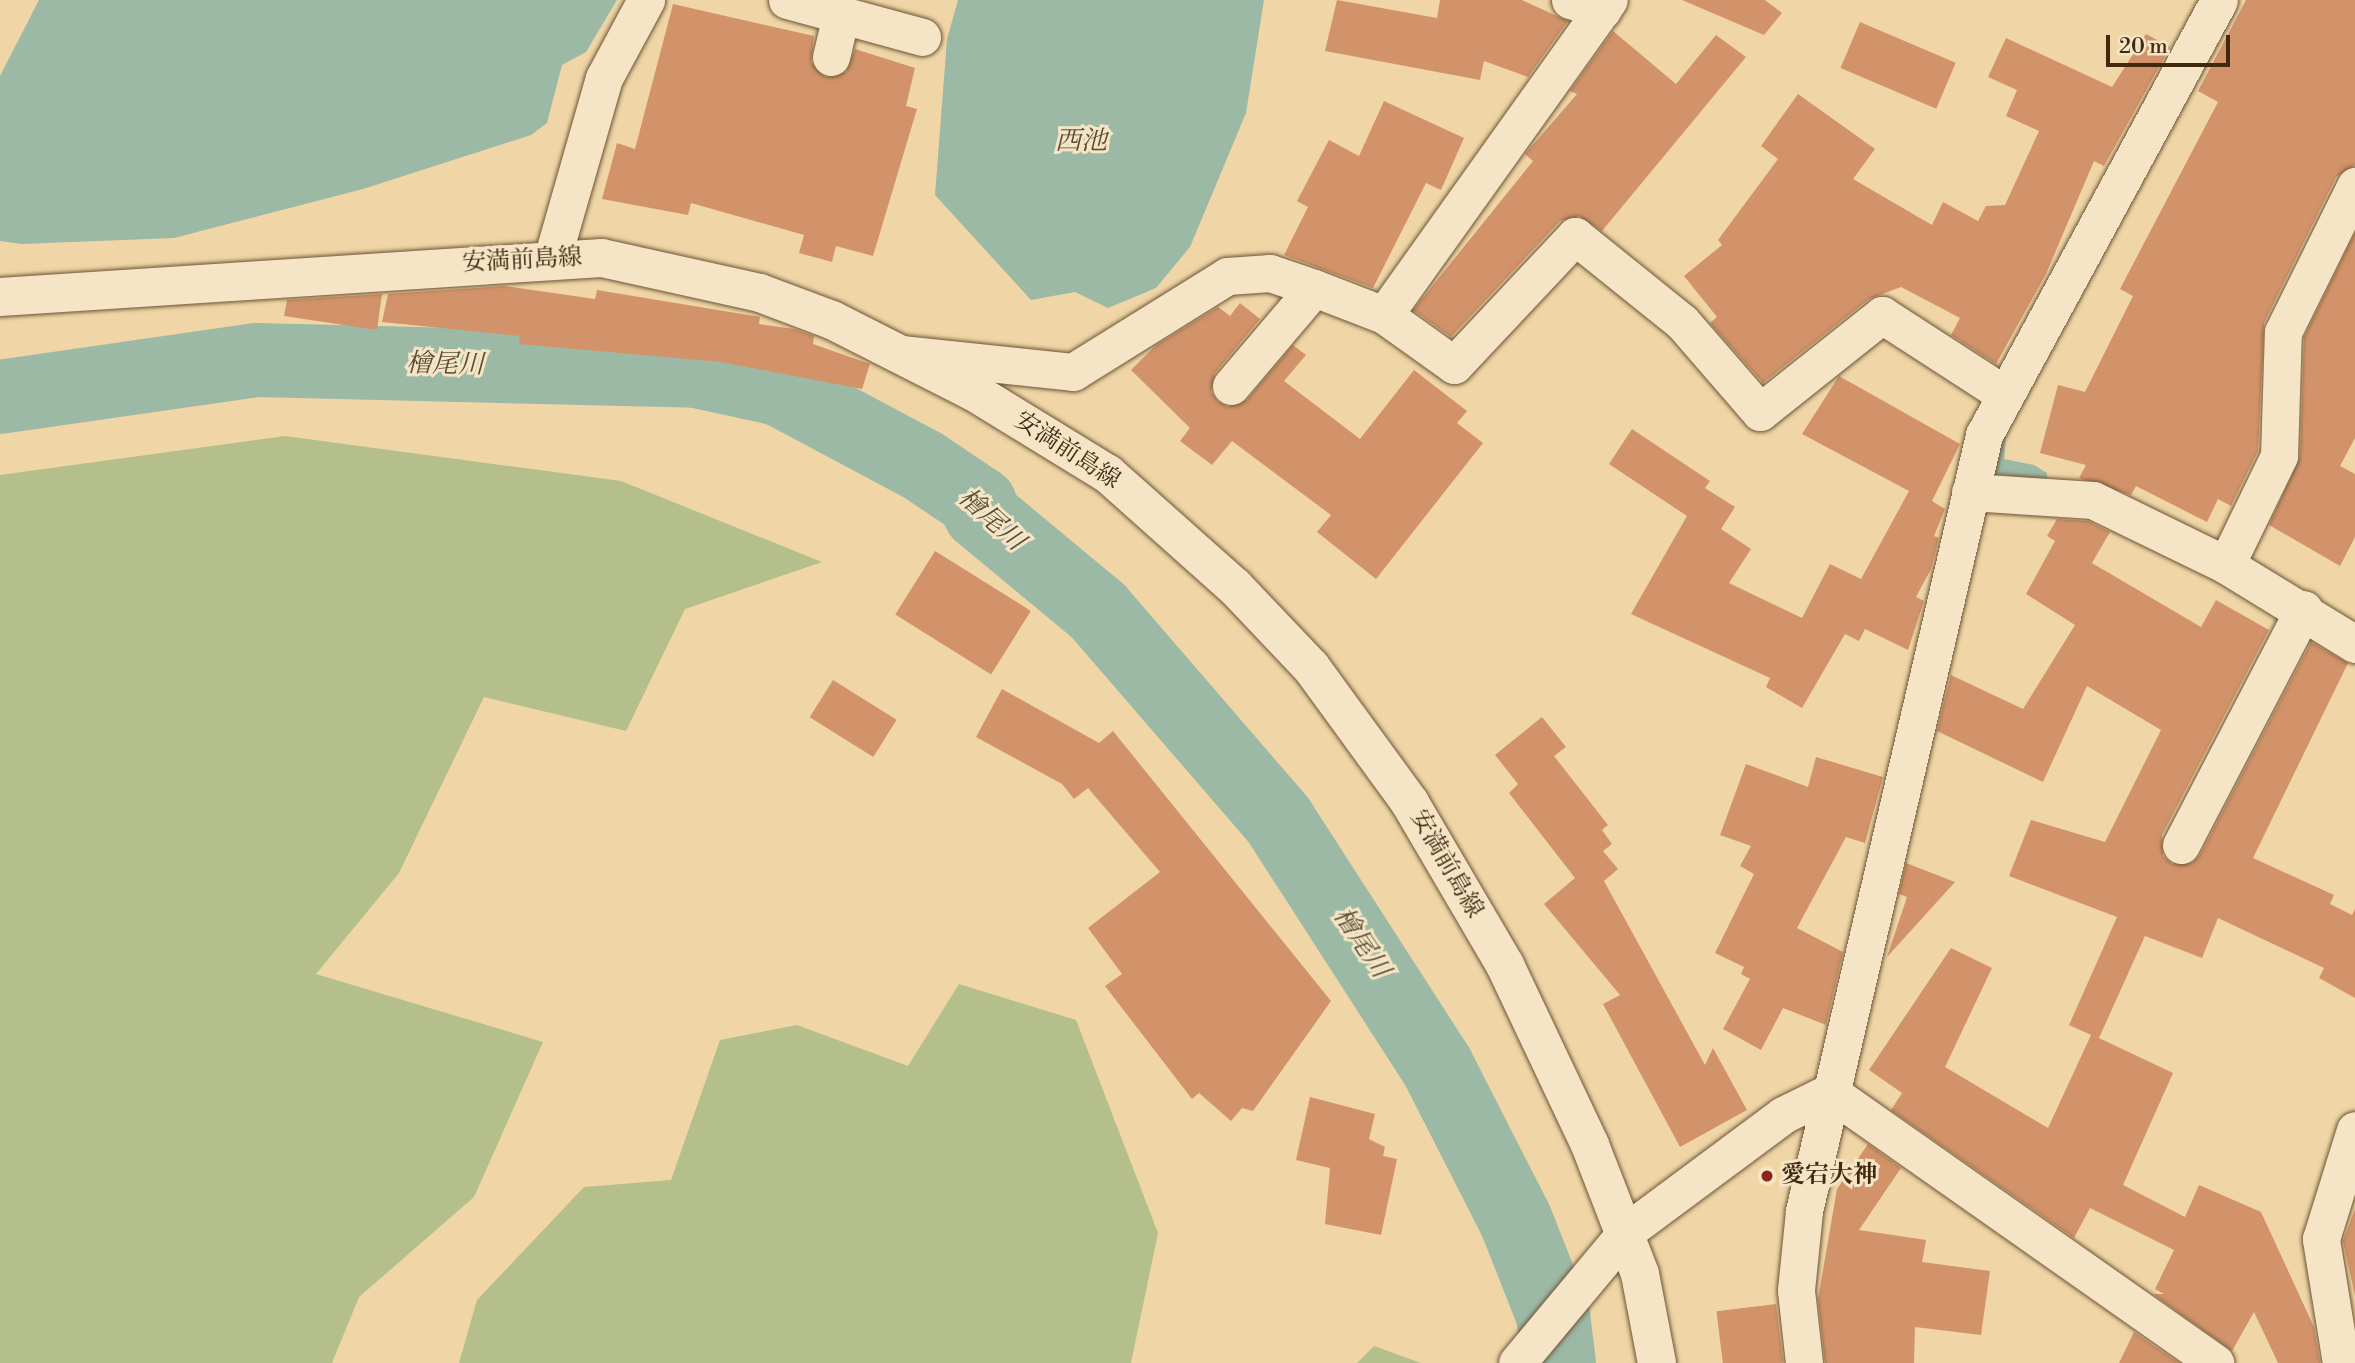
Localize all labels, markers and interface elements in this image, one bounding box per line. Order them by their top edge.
scale bar [2110,21,2234,65]
text: 20 m [2119,34,2168,60]
water label: 西池 [1055,126,1107,158]
street label: 安満前島線 [461,243,583,279]
water label: 檜尾川 [406,349,484,381]
street label: 安満前島線 [1009,406,1125,496]
water label: 檜尾川 [952,482,1030,558]
street label: 安満前島線 [1404,805,1488,923]
water label: 檜尾川 [1326,902,1396,984]
place label: 愛宕大神 [1781,1162,1877,1190]
marker: 愛宕大神 [1759,1168,1775,1184]

